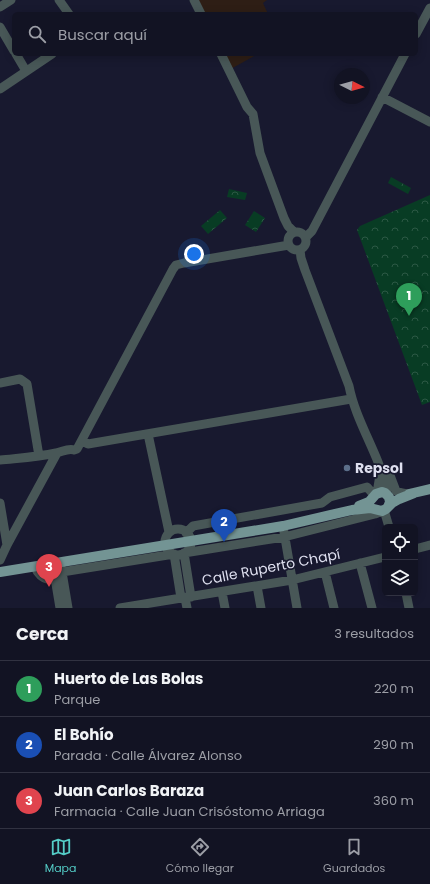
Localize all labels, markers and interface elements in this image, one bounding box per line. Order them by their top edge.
search box [12,12,418,56]
icon: search [26,23,48,45]
text: Buscar aquí [58,24,147,45]
north arrow [334,68,370,104]
your location [184,244,204,264]
pin: 1 [396,283,422,316]
place label: Repsol [355,458,403,478]
marker: Repsol [342,463,352,473]
pin: 2 [211,509,237,542]
map controls [382,524,418,596]
button: locate [382,524,418,560]
street label: Calle Ruperto Chapí [200,544,342,590]
pin: 3 [36,554,62,587]
button: layers [382,560,418,596]
text: Cerca [16,622,69,646]
text: 3 resultados [334,624,414,643]
text: Huerto de Las Bolas [54,668,203,689]
text: 1 [27,679,31,698]
text: 220 m [374,679,414,698]
text: Parque [54,690,100,709]
text: El Bohío [54,724,114,745]
text: 2 [25,735,33,754]
text: 290 m [373,735,414,754]
text: Parada · Calle Álvarez Alonso [54,746,242,765]
text: Juan Carlos Baraza [54,780,204,801]
text: 3 [25,791,33,810]
text: 360 m [373,791,414,810]
text: Farmacia · Calle Juan Crisóstomo Arriaga [54,802,325,821]
tab: Mapa [45,836,76,877]
tab: Cómo llegar [166,836,234,877]
tab: Guardados [323,836,385,877]

